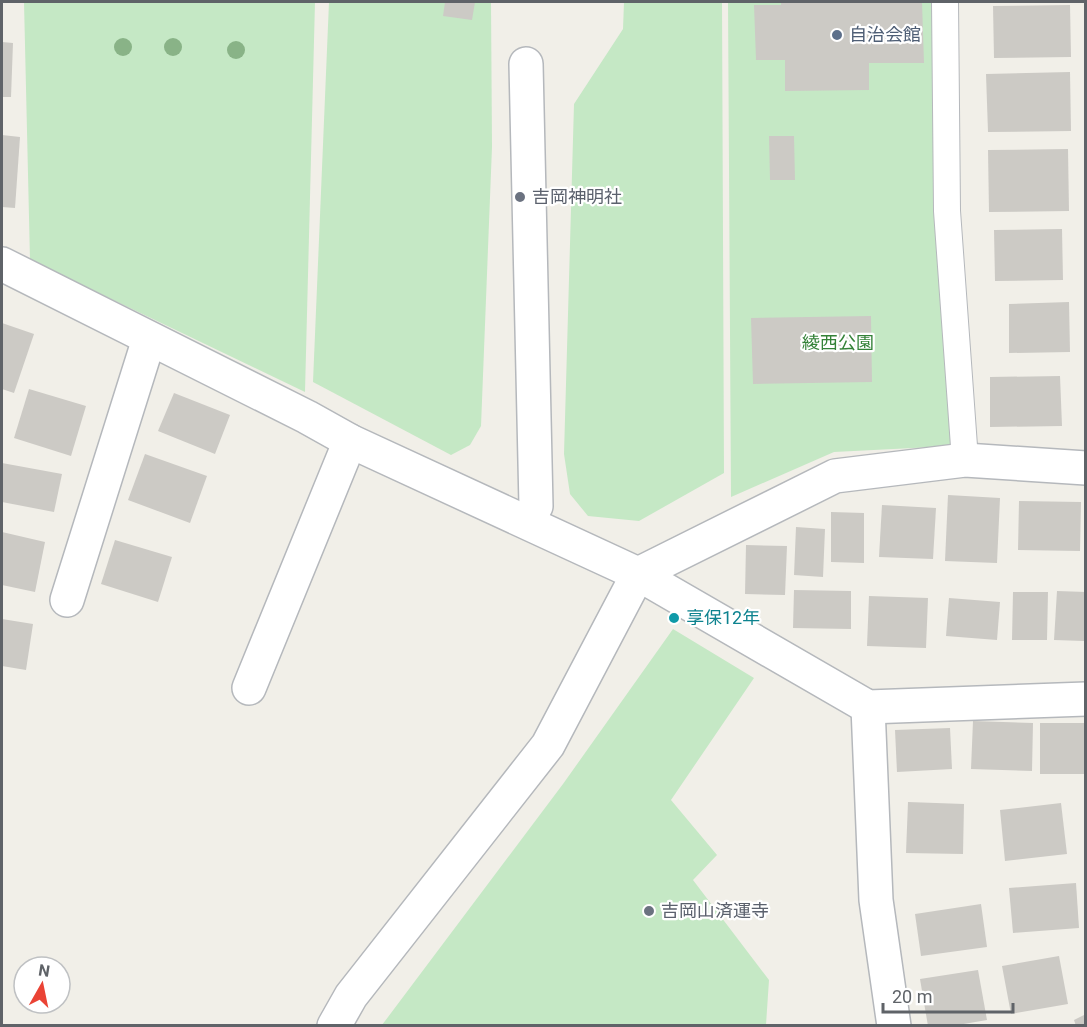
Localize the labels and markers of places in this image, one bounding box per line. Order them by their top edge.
place label: 自治会館 [849,24,921,45]
marker: 自治会館 [830,28,844,42]
place label: 吉岡神明社 [532,186,622,207]
marker: 吉岡神明社 [513,190,527,204]
place label: 享保12年 [686,607,760,628]
marker: 享保12年 [667,611,681,625]
place label: 吉岡山済運寺 [661,900,769,921]
marker: 吉岡山済運寺 [642,904,656,918]

